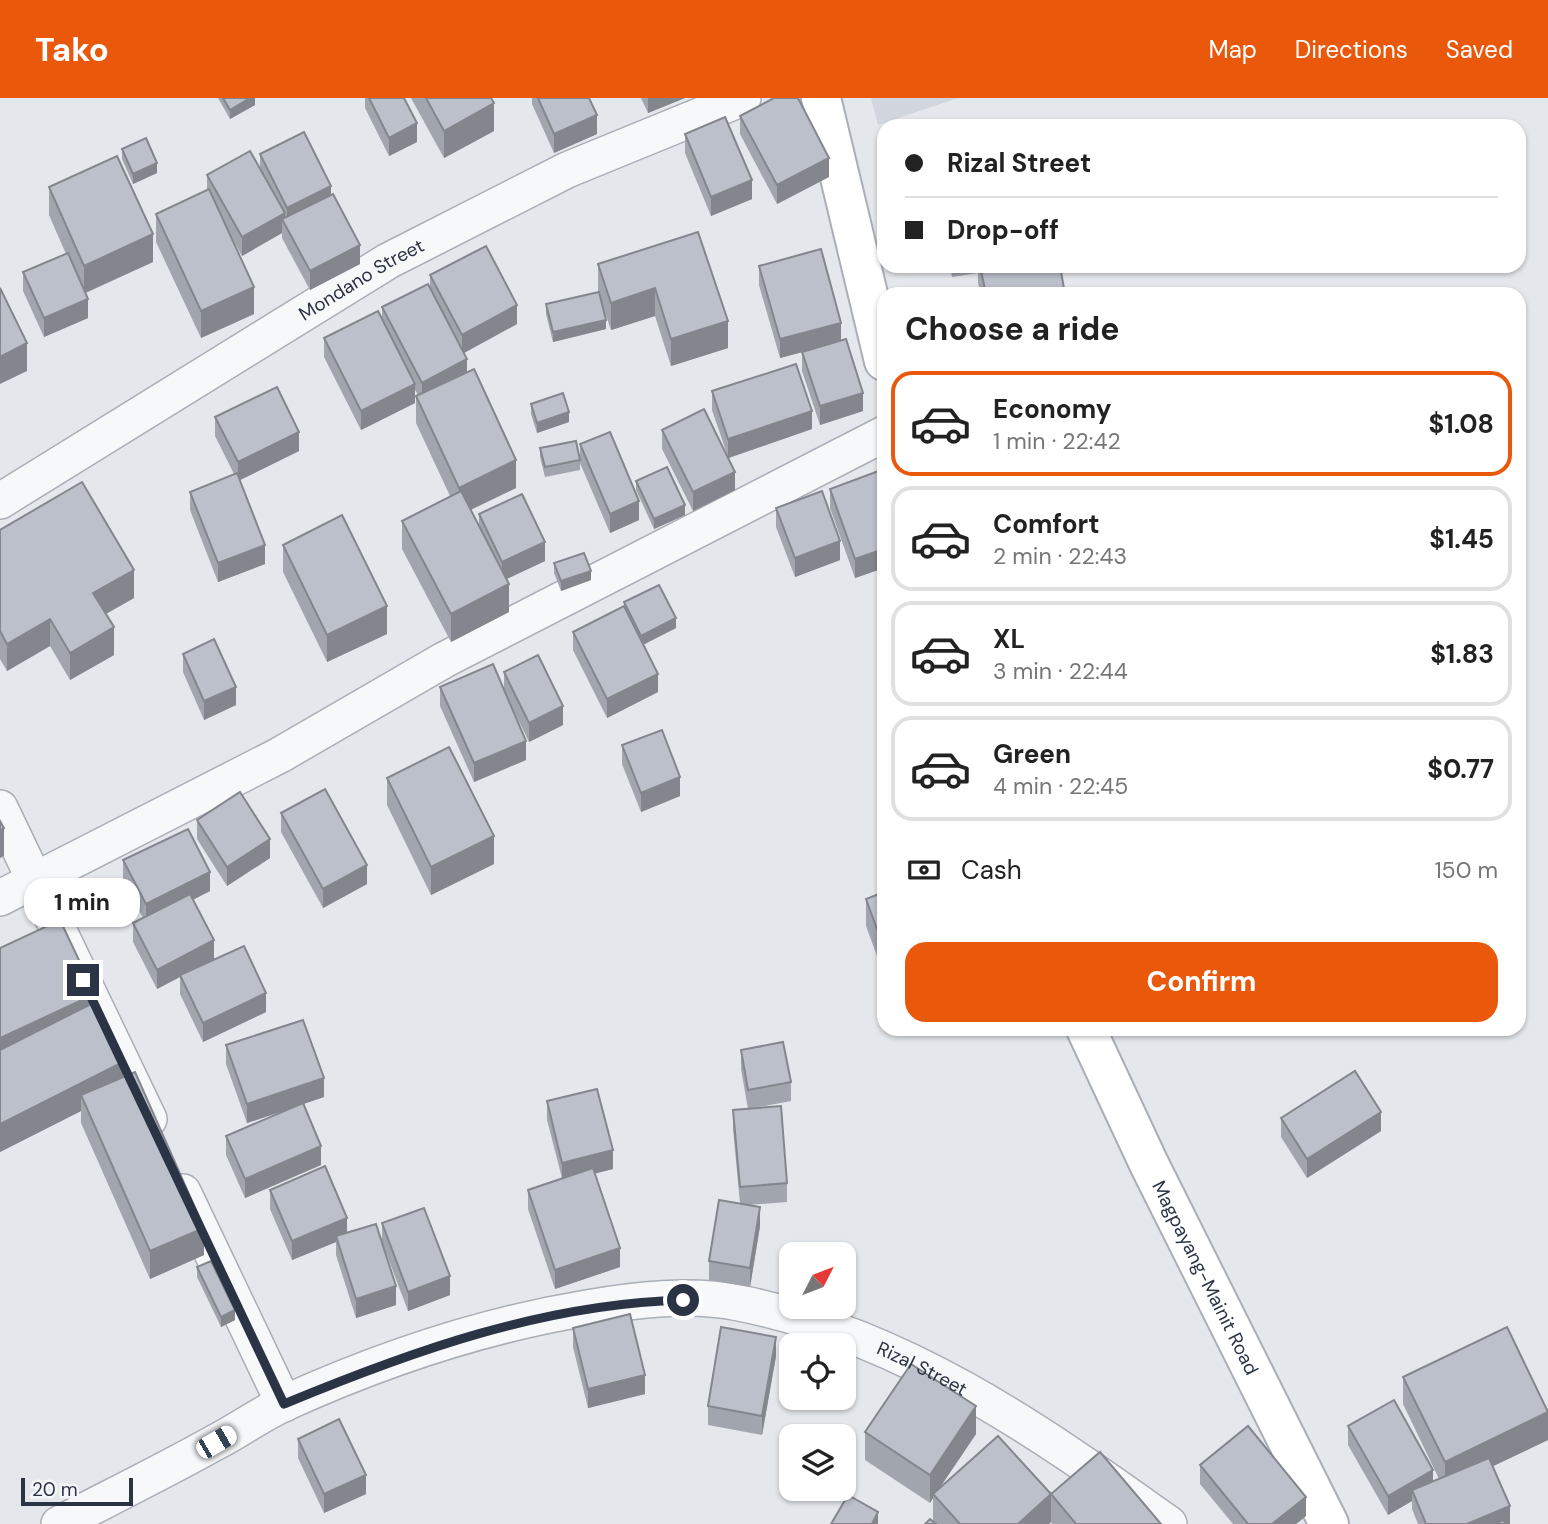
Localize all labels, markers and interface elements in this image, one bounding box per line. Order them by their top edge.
text: Tako [35,28,109,71]
text: Map [1209,34,1257,65]
text: Directions [1295,34,1408,65]
text: Saved [1446,34,1513,65]
text: Rizal Street [947,146,1091,180]
text: Drop-off [947,213,1059,247]
street label: Mondano Street [294,232,428,326]
text: Choose a ride [905,308,1120,350]
icon: car [909,392,972,455]
text: Economy [993,392,1111,426]
text: $1.08 [1429,407,1494,441]
text: 1 min · 22:42 [993,426,1121,456]
icon: car [909,507,972,570]
text: Comfort [993,507,1099,541]
text: $1.45 [1429,522,1494,556]
text: 2 min · 22:43 [993,541,1127,571]
icon: car [909,622,972,685]
text: XL [993,622,1025,656]
text: $1.83 [1430,637,1494,671]
text: 3 min · 22:44 [993,656,1128,686]
icon: car [909,737,972,800]
text: Green [993,737,1071,771]
text: $0.77 [1427,752,1494,786]
text: 4 min · 22:45 [993,771,1128,801]
icon: cash [905,851,943,889]
text: Cash [961,853,1022,887]
text: 150 m [1434,855,1498,885]
callout: 1 min [25,878,141,928]
text: 1 min [54,887,110,917]
button: Confirm [905,942,1498,1022]
route end [67,964,99,996]
street label: Magpayang-Mainit Road [1147,1176,1265,1379]
north arrow [779,1242,856,1320]
map controls [779,1242,856,1501]
route start [667,1284,699,1316]
button: locate [779,1333,856,1410]
street label: Rizal Street [873,1335,972,1401]
car [193,1422,240,1462]
button: layers [779,1424,856,1501]
scale bar [21,1475,133,1507]
text: 20 m [32,1477,78,1502]

